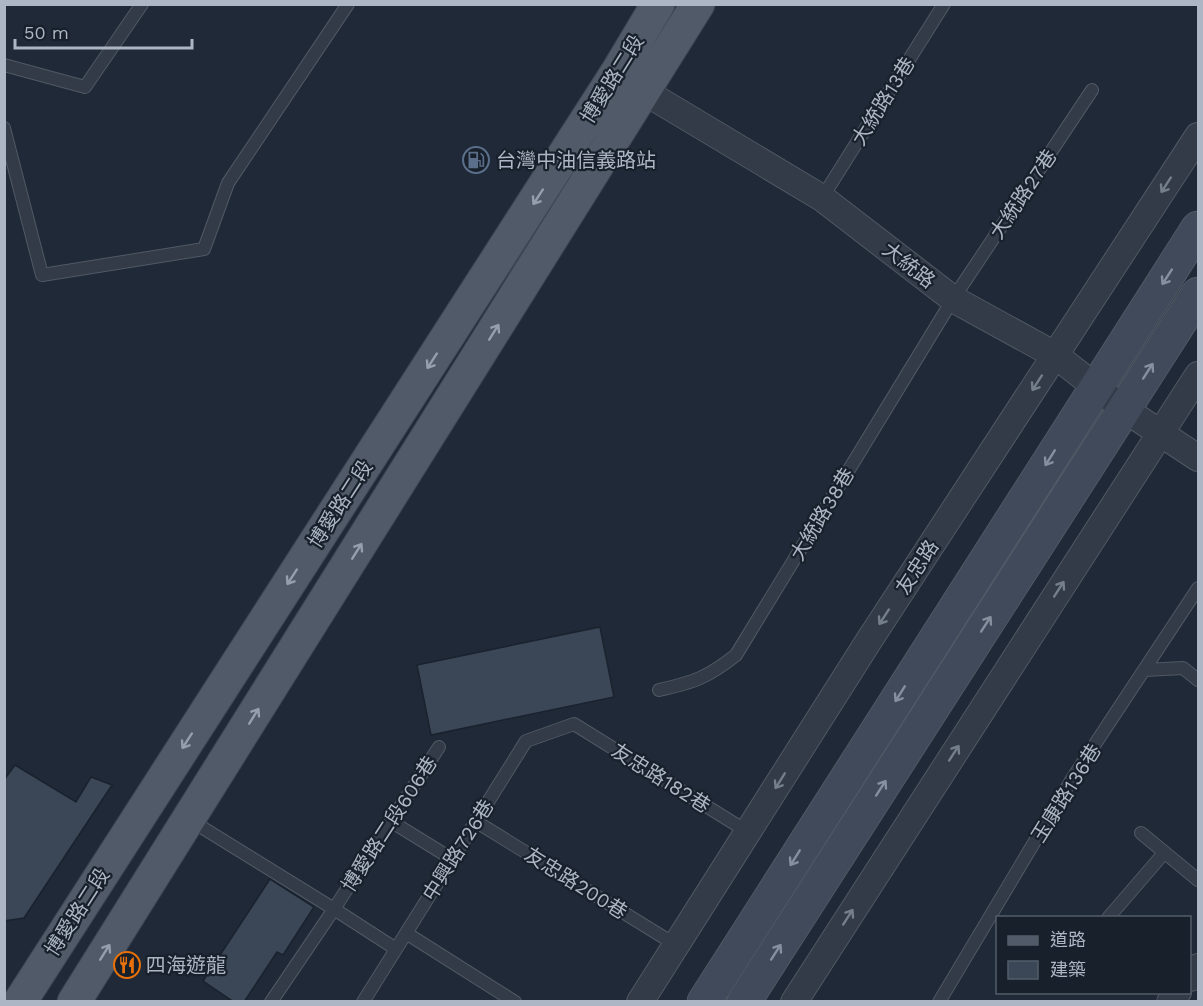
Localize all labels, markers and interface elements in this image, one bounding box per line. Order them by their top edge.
scale bar [15,12,192,50]
text: 50 m [24,22,69,43]
street label: 博愛路二段 [575,30,649,128]
street label: 大統路13巷 [846,52,920,150]
fuel station icon: 台灣中油信義路站 [461,145,491,175]
street label: 大統路27巷 [984,145,1062,243]
place label: 台灣中油信義路站 [496,148,656,172]
one-way arrow [1160,176,1172,193]
one-way arrow [531,188,544,205]
street label: 大統路 [878,237,940,293]
one-way arrow [1160,268,1173,285]
one-way arrow [488,324,500,341]
one-way arrow [426,352,438,368]
one-way arrow [1142,363,1155,380]
one-way arrow [1030,374,1042,391]
one-way arrow [1043,449,1055,466]
street label: 博愛路二段 [303,456,377,552]
street label: 大統路38巷 [785,463,859,565]
street label: 友忠路 [891,535,943,599]
one-way arrow [352,543,364,560]
one-way arrow [286,569,299,586]
one-way arrow [1054,581,1066,598]
one-way arrow [878,608,890,625]
one-way arrow [981,616,993,633]
one-way arrow [893,685,906,702]
one-way arrow [248,708,260,725]
one-way arrow [181,733,193,749]
street label: 友忠路182巷 [607,738,715,818]
street label: 玉康路136巷 [1026,739,1106,847]
one-way arrow [948,745,960,762]
street label: 博愛路二段606巷 [336,752,442,896]
one-way arrow [773,773,786,790]
one-way arrow [876,780,888,797]
street label: 中興路726巷 [417,795,499,905]
street label: 友忠路200巷 [520,842,632,924]
one-way arrow [789,849,801,866]
street label: 博愛路二段 [40,864,114,960]
one-way arrow [843,909,855,926]
legend [996,916,1191,994]
text: 道路 [1050,929,1086,950]
one-way arrow [100,944,112,961]
one-way arrow [770,944,782,961]
restaurant icon: 四海遊龍 [112,950,142,980]
place label: 四海遊龍 [146,953,226,977]
text: 建築 [1050,959,1086,980]

